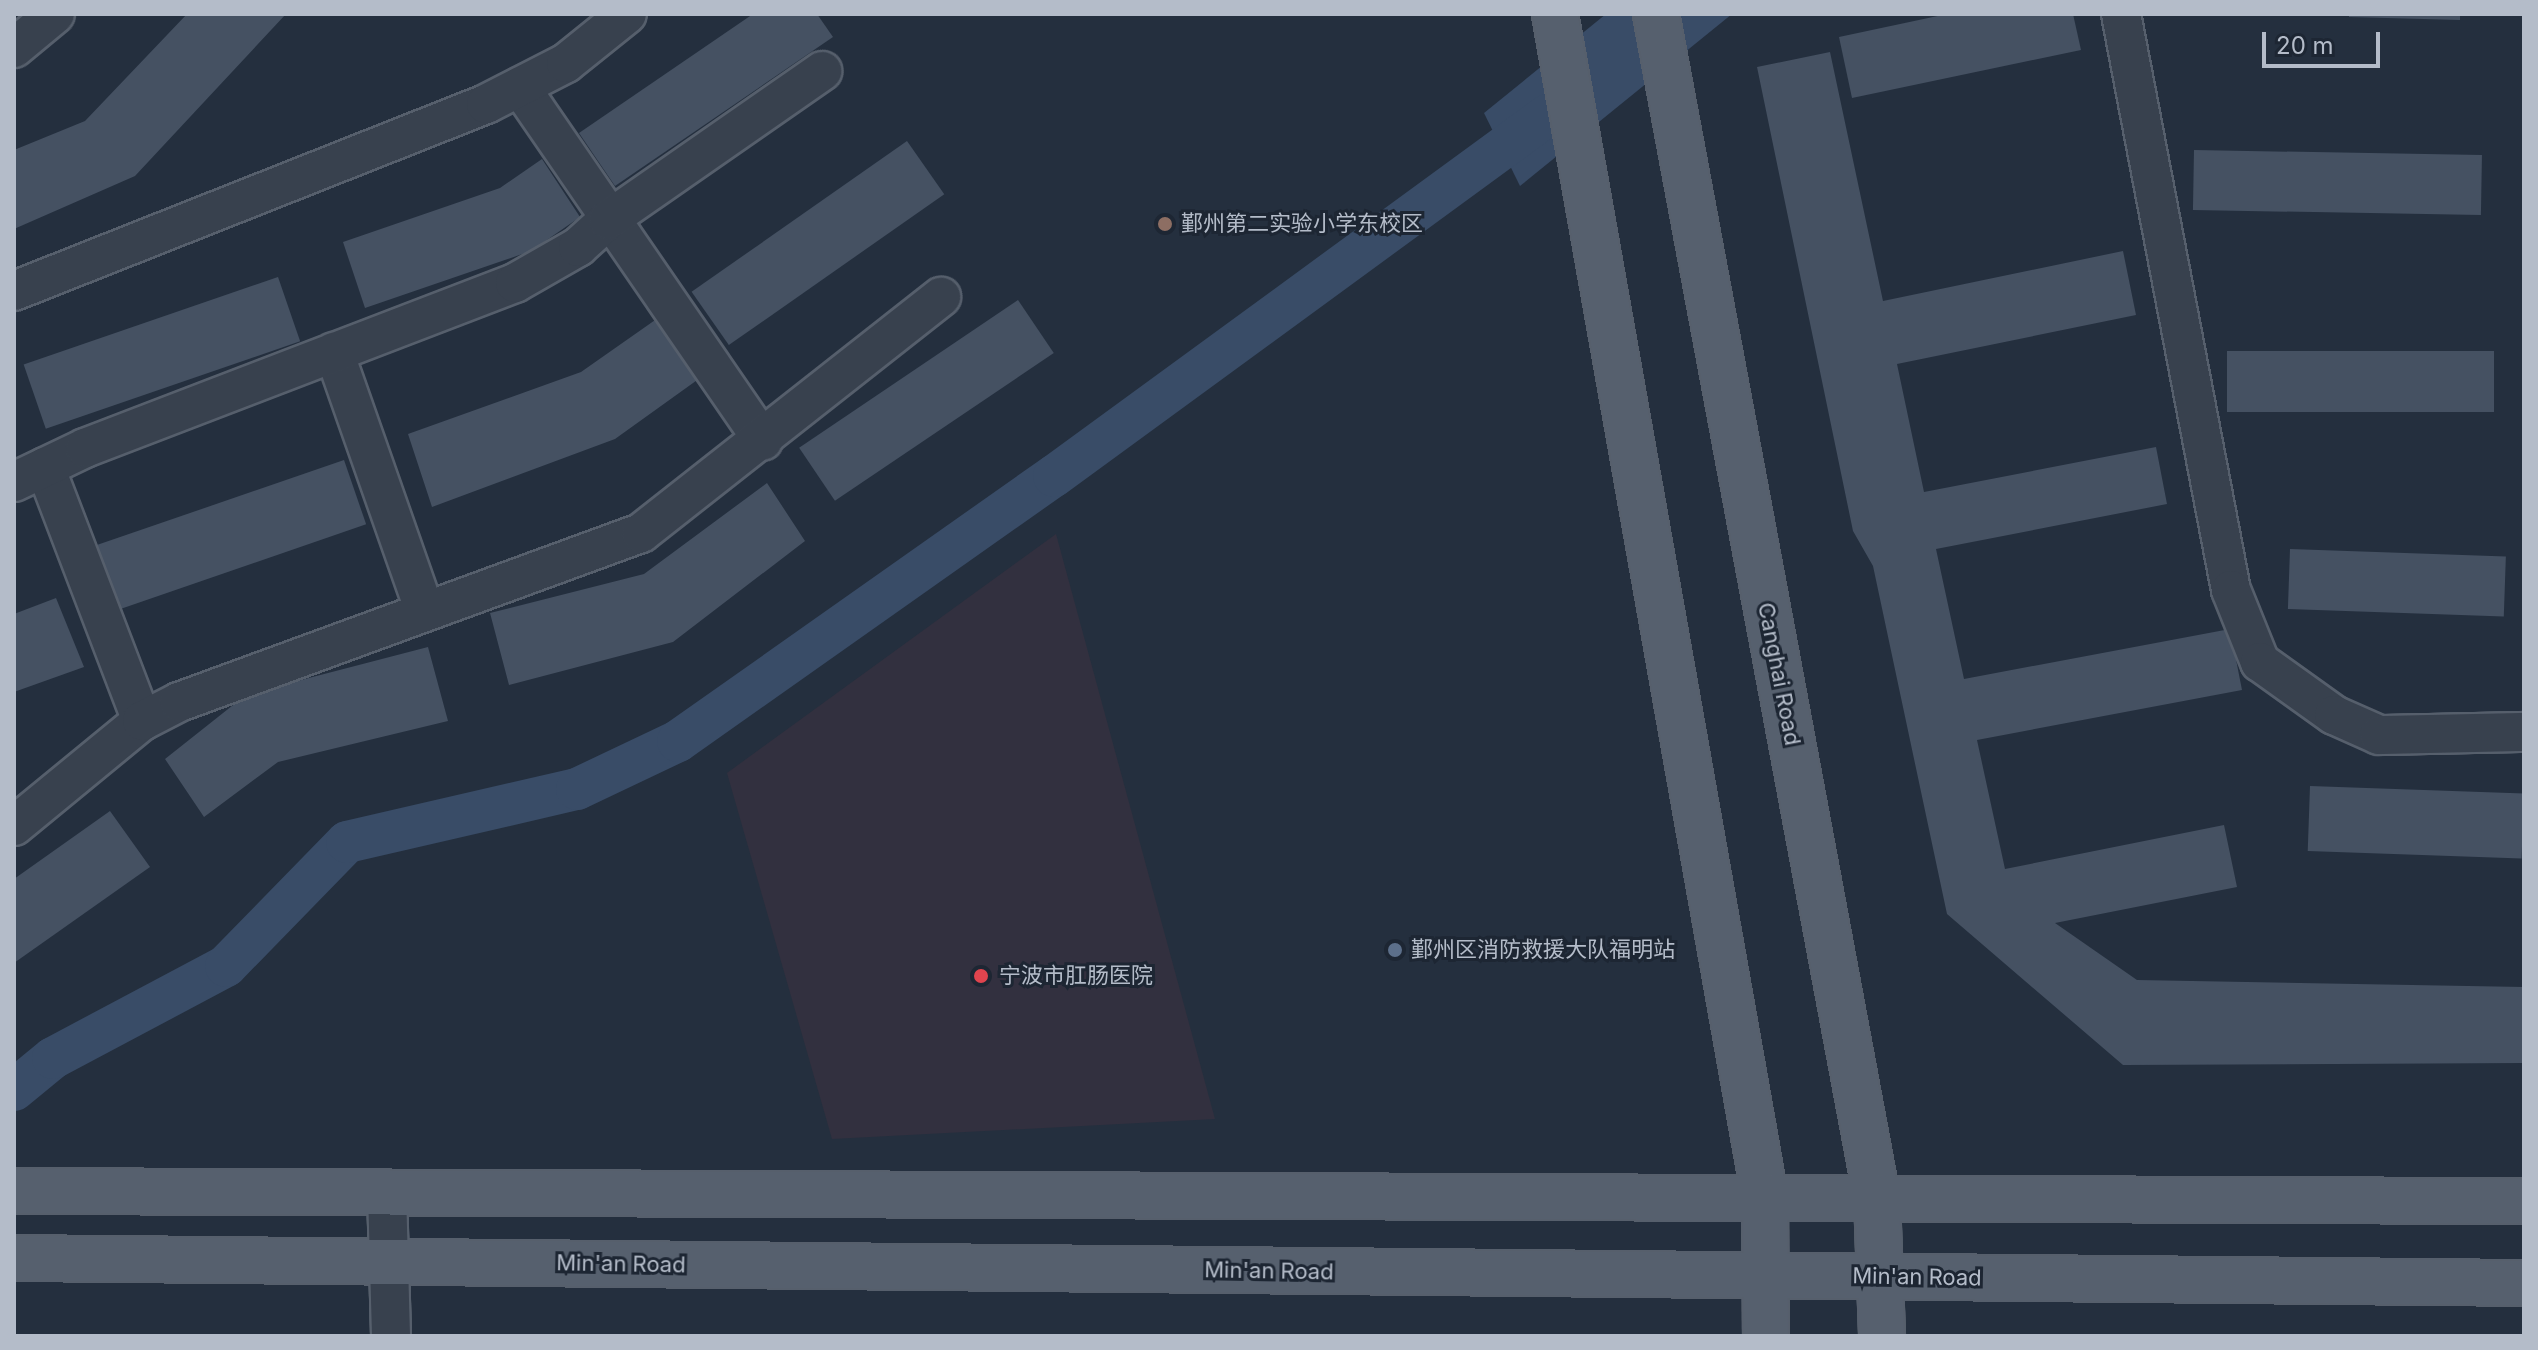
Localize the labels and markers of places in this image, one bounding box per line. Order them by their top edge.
place label: 鄞州第二实验小学东校区 [1181,211,1423,237]
marker: 鄞州第二实验小学东校区 [1156,215,1174,233]
place label: 鄞州区消防救援大队福明站 [1411,937,1675,963]
marker: 鄞州区消防救援大队福明站 [1386,941,1404,959]
place label: 宁波市肛肠医院 [999,963,1153,989]
marker: 宁波市肛肠医院 [970,965,992,987]

